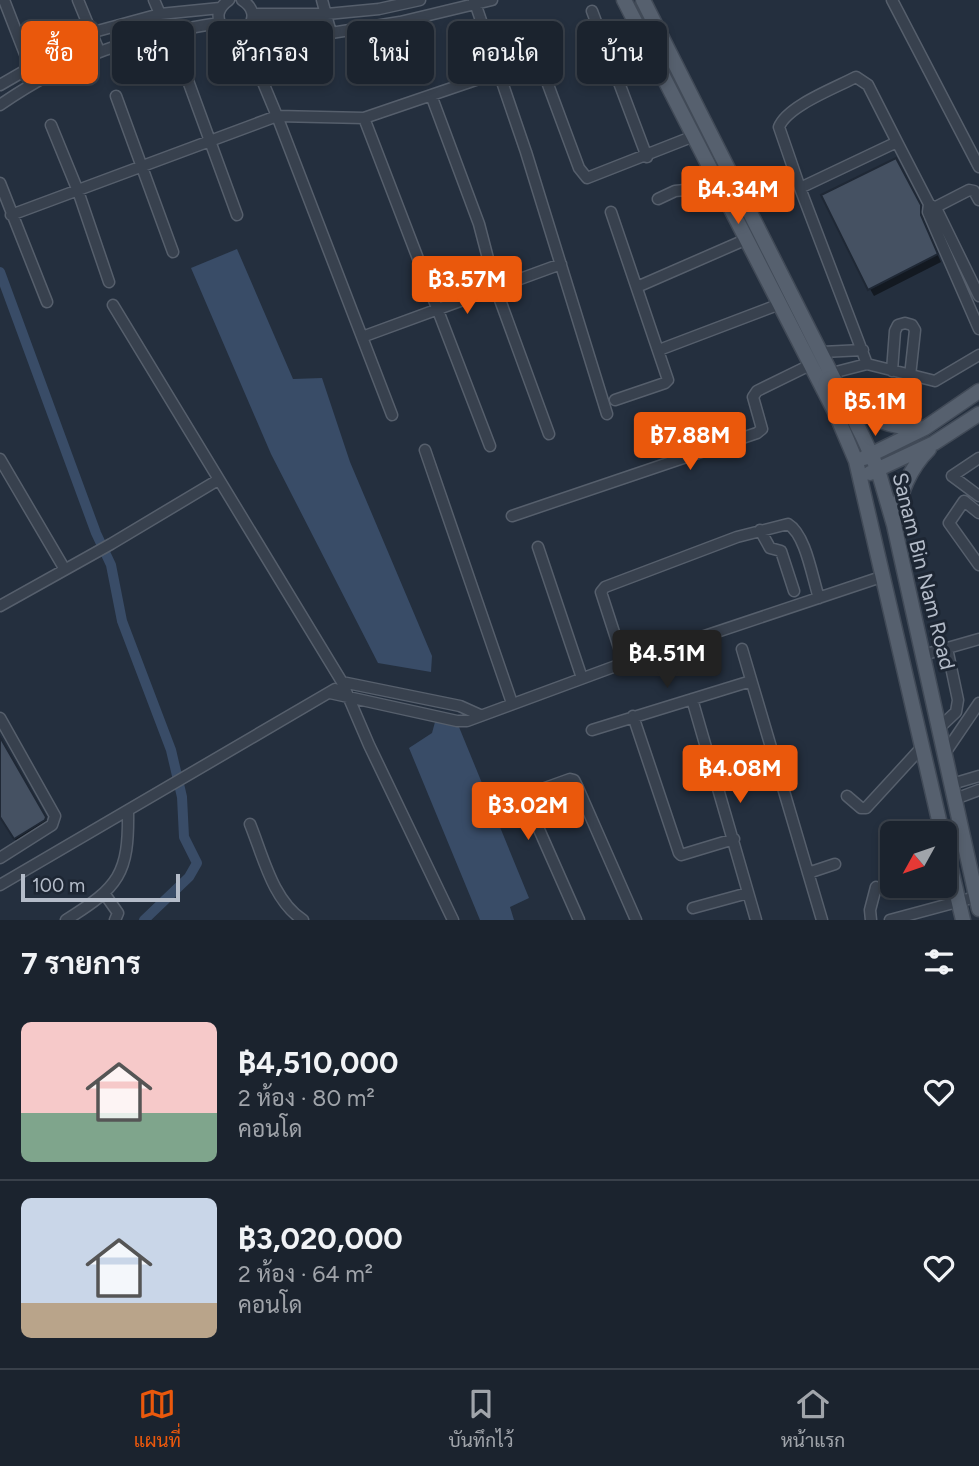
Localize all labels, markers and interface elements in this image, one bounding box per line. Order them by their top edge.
chip: ซื้อ [21,21,98,84]
chip: เช่า [112,21,194,84]
chip: ตัวกรอง [208,21,333,84]
chip: ใหม่ [347,21,434,84]
chip: คอนโด [448,21,563,84]
chip: บ้าน [577,21,667,84]
pin: ฿4.34M [681,166,795,226]
text: ฿4.34M [697,175,779,203]
pin: ฿3.57M [410,256,524,316]
text: ฿3.57M [428,265,506,293]
pin: ฿5.1M [826,378,924,438]
text: ฿5.1M [844,387,906,415]
pin: ฿7.88M [633,412,747,472]
text: ฿7.88M [650,421,730,449]
street label: Sanam Bin Nam Road [887,470,961,672]
pin: ฿4.51M [610,630,724,690]
text: ฿4.51M [629,639,705,667]
pin: ฿4.08M [683,746,797,805]
text: ฿4.08M [699,754,781,782]
pin: ฿3.02M [471,782,585,842]
text: ฿3.02M [488,791,568,819]
north arrow [880,821,957,898]
map controls [880,821,957,898]
scale bar [21,871,180,903]
text: 100 m [32,874,85,897]
icon: filters [920,943,958,981]
text: 7 รายการ [21,945,141,982]
text: ฿4,510,000 [238,1044,398,1081]
icon: home [77,1050,161,1134]
icon: heart [920,1073,958,1111]
text: 2 ห้อง · 80 m² [238,1084,375,1112]
text: คอนโด [238,1115,302,1143]
text: ฿3,020,000 [238,1220,403,1257]
icon: home [77,1226,161,1310]
icon: heart [920,1249,958,1287]
text: 2 ห้อง · 64 m² [238,1260,373,1288]
text: คอนโด [238,1291,302,1319]
tab: แผนที่ [134,1385,181,1452]
tab: บันทึกไว้ [448,1385,513,1452]
tab: หน้าแรก [781,1385,845,1452]

